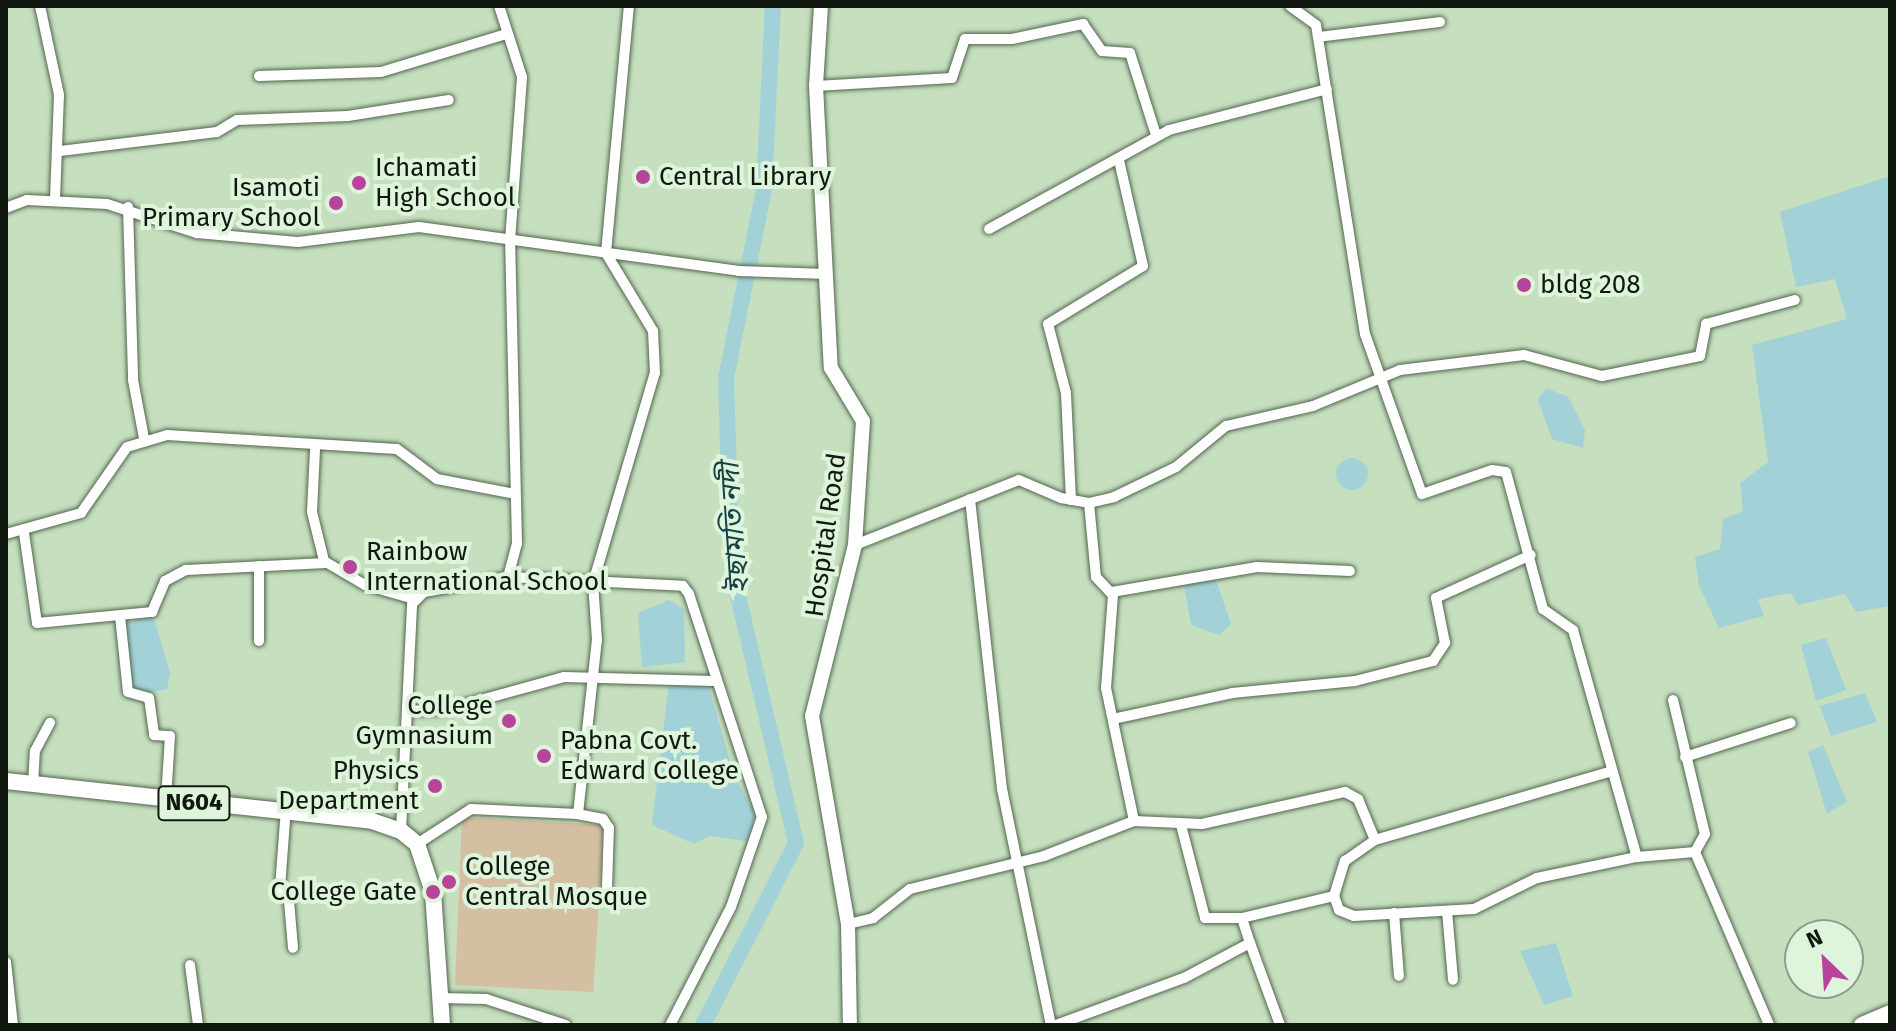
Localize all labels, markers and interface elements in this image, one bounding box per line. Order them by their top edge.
place label: Ichamati High School [375,152,515,214]
place label: Central Library [659,161,831,193]
marker: Central Library [634,168,652,186]
place label: Isamoti Primary School [142,172,320,234]
marker: Ichamati High School [350,174,368,192]
marker: Isamoti Primary School [327,194,345,212]
place label: bldg 208 [1540,269,1641,301]
marker: bldg 208 [1515,276,1533,294]
street label: Hospital Road [799,451,853,619]
water label: ইছামতি নদী [713,462,755,594]
place label: Rainbow International School [366,536,607,598]
marker: Rainbow International School [341,558,359,576]
place label: College Gymnasium [356,690,493,752]
marker: College Gymnasium [500,712,518,730]
place label: Pabna Covt. Edward College [560,725,739,786]
marker: Pabna Covt. Edward College [535,747,553,765]
place label: Physics Department [278,755,419,816]
marker: Physics Department [426,777,444,795]
road number: N604 [156,783,232,823]
place label: College Central Mosque [465,851,648,912]
marker: College Central Mosque [440,873,458,891]
place label: College Gate [271,876,417,908]
marker: College Gate [424,883,442,901]
north arrow [1784,919,1864,999]
text: N [1802,923,1827,954]

